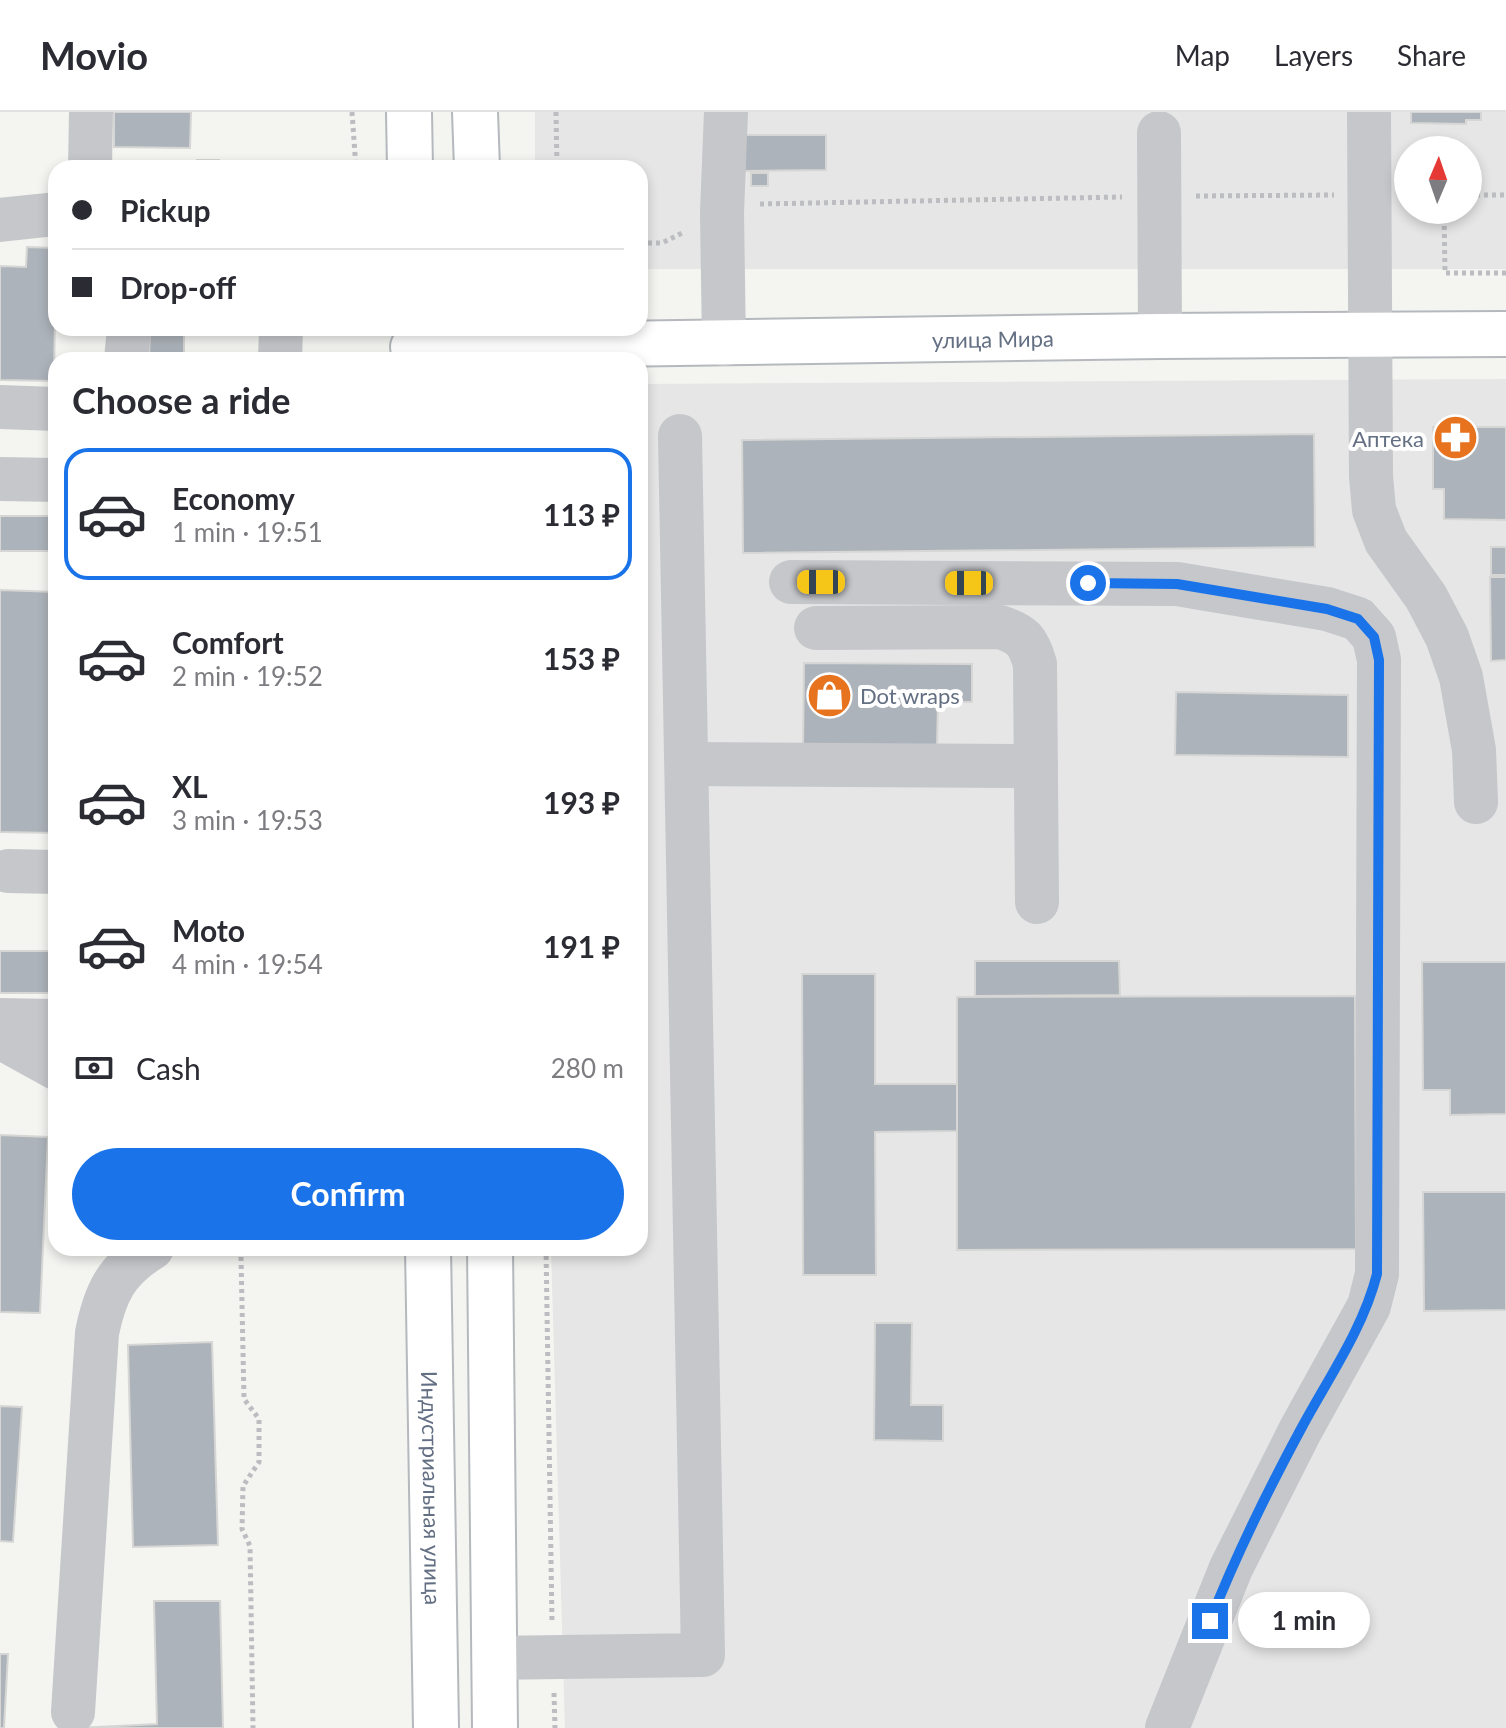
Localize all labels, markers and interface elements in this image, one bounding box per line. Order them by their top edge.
text: Movio [40,32,148,78]
text: Map [1175,38,1230,72]
text: Layers [1274,38,1353,72]
text: Share [1397,38,1466,72]
north arrow [1394,136,1482,224]
map controls [1394,136,1482,224]
text: Pickup [120,192,211,228]
text: Drop-off [120,269,236,305]
street label: улица Мира [932,324,1054,353]
text: Choose a ride [72,378,291,422]
pharmacy icon: Аптека [1431,414,1479,462]
place label: Аптека [1352,425,1424,452]
icon: car [76,478,148,550]
text: Economy [172,480,295,516]
text: 113 ₽ [543,496,620,532]
text: 1 min · 19:51 [172,516,323,548]
route start [1070,565,1106,601]
car [797,570,845,594]
car [945,571,993,595]
icon: car [76,622,148,694]
text: Comfort [172,624,284,660]
text: 153 ₽ [543,640,620,676]
text: 2 min · 19:52 [172,660,323,692]
shop icon: Dot wraps [805,671,853,719]
place label: Dot wraps [860,682,960,709]
icon: car [76,766,148,838]
text: XL [172,768,208,804]
text: 193 ₽ [543,784,620,820]
text: 3 min · 19:53 [172,804,323,836]
icon: car [76,910,148,982]
text: Moto [172,912,245,948]
text: 191 ₽ [543,928,620,964]
text: 4 min · 19:54 [172,948,323,980]
icon: cash [72,1046,116,1090]
text: Cash [136,1050,201,1086]
text: 280 m [551,1052,624,1084]
button: Confirm [72,1148,624,1240]
street label: Индустриальная улица [417,1371,447,1605]
callout: 1 min [1238,1593,1370,1649]
route end [1192,1603,1228,1639]
text: 1 min [1272,1604,1336,1636]

